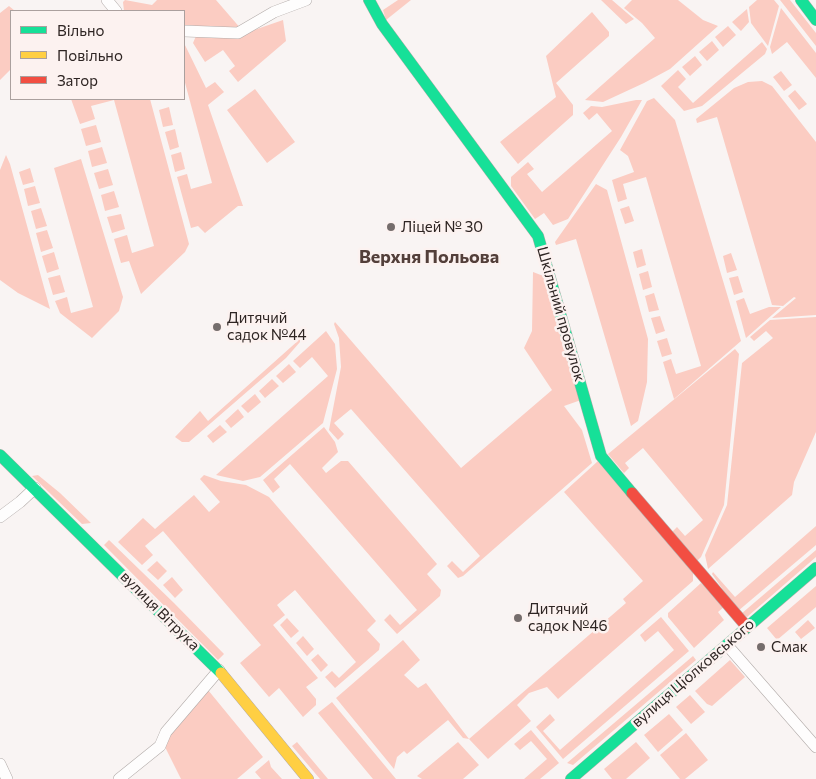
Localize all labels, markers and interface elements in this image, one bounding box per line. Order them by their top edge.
legend [10,10,185,100]
text: Вільно [57,21,104,39]
text: Повільно [57,46,123,64]
text: Затор [57,71,98,89]
place label: Ліцей № 30 [401,218,483,236]
marker: Ліцей № 30 [385,221,397,233]
street label: Шкільний провулок [533,244,589,384]
district label: Верхня Польова [359,246,499,268]
place label: Дитячий садок №44 [227,309,306,344]
marker: Дитячий садок №44 [211,321,223,333]
street label: вулиця Вітрука [117,568,203,654]
place label: Дитячий садок №46 [528,600,608,635]
marker: Дитячий садок №46 [512,612,524,624]
street label: вулиця Ціолковського [628,615,758,731]
place label: Смак [771,638,808,656]
marker: Смак [755,641,767,653]

